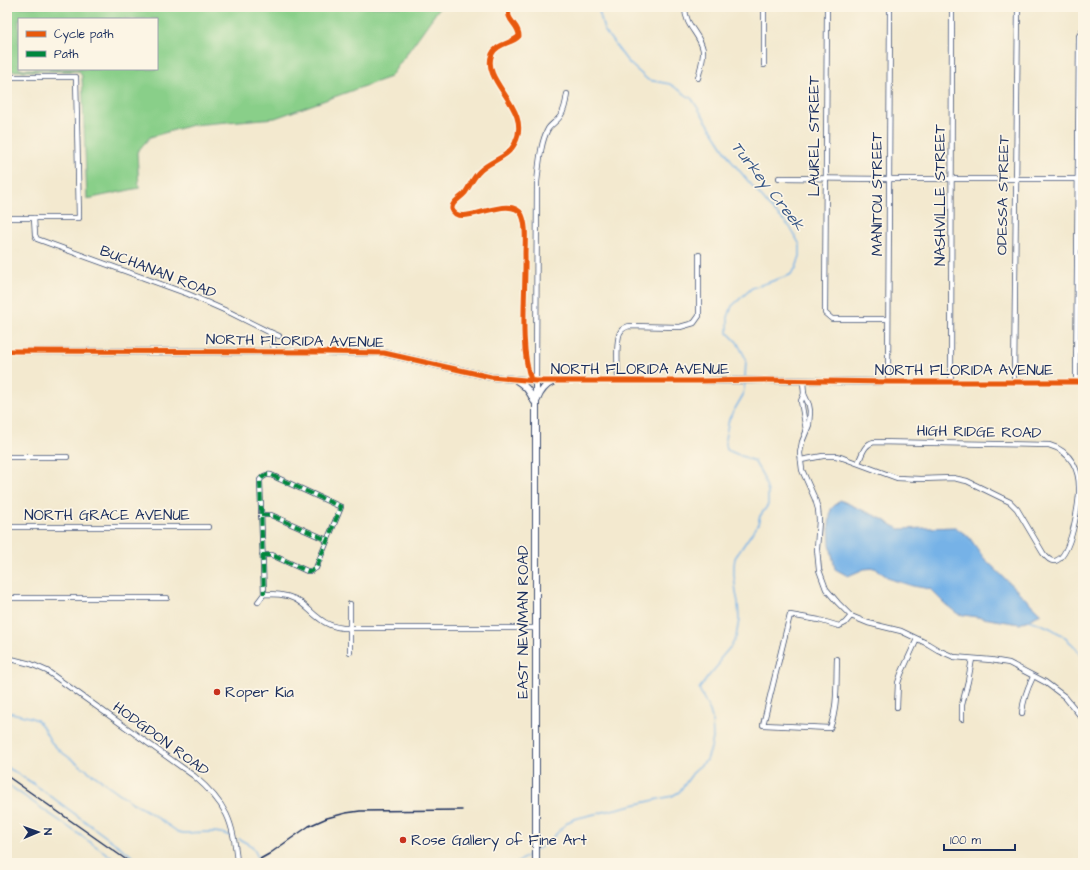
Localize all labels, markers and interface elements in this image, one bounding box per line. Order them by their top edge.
legend [18,18,158,70]
text: Cycle path [54,26,113,44]
text: Path [54,46,79,63]
street label: LAUREL STREET [804,75,825,197]
street label: NASHVILLE STREET [930,123,951,266]
street label: MANITOU STREET [867,131,888,256]
street label: ODESSA STREET [991,134,1015,255]
water label: Turkey Creek [725,137,811,237]
street label: BUCHANAN ROAD [97,240,219,304]
street label: NORTH FLORIDA AVENUE [206,329,384,353]
street label: NORTH FLORIDA AVENUE [551,359,729,380]
street label: NORTH FLORIDA AVENUE [875,360,1053,381]
street label: HIGH RIDGE ROAD [916,420,1042,444]
street label: NORTH GRACE AVENUE [24,505,190,526]
street label: EAST NEWMAN ROAD [513,545,534,699]
place label: Roper Kia [225,682,294,703]
marker: Roper Kia [212,687,222,697]
street label: HODGDON ROAD [109,697,214,781]
north arrow [18,812,58,852]
scale bar [944,826,1015,852]
text: N [40,828,55,835]
place label: Rose Gallery of Fine Art [411,830,587,852]
text: 100 m [950,832,981,849]
marker: Rose Gallery of Fine Art [398,835,408,845]

